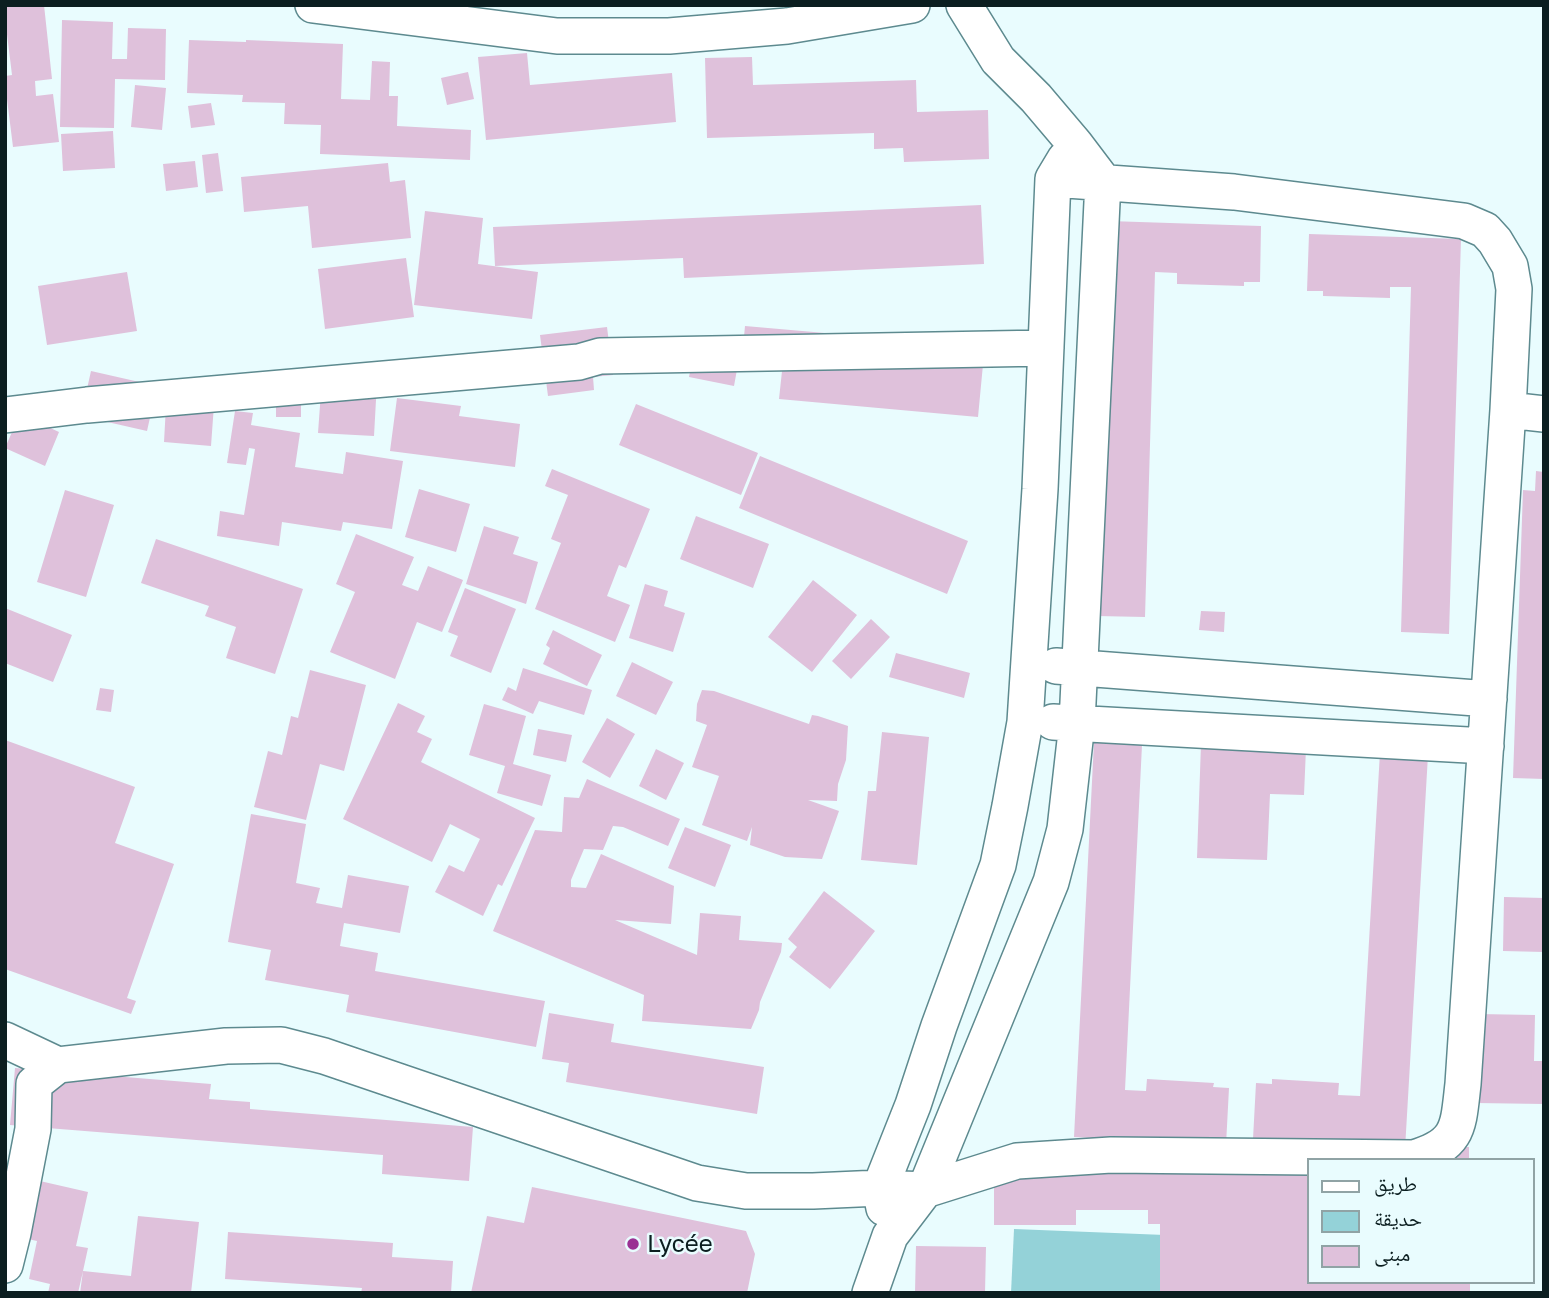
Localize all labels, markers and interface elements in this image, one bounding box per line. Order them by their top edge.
legend [1308,1158,1535,1284]
text: طريق [1374,1170,1417,1196]
text: حديقة [1374,1205,1422,1231]
place label: Lycée [647,1230,713,1258]
marker: Lycée [625,1236,641,1252]
text: مبنى [1374,1240,1410,1266]

